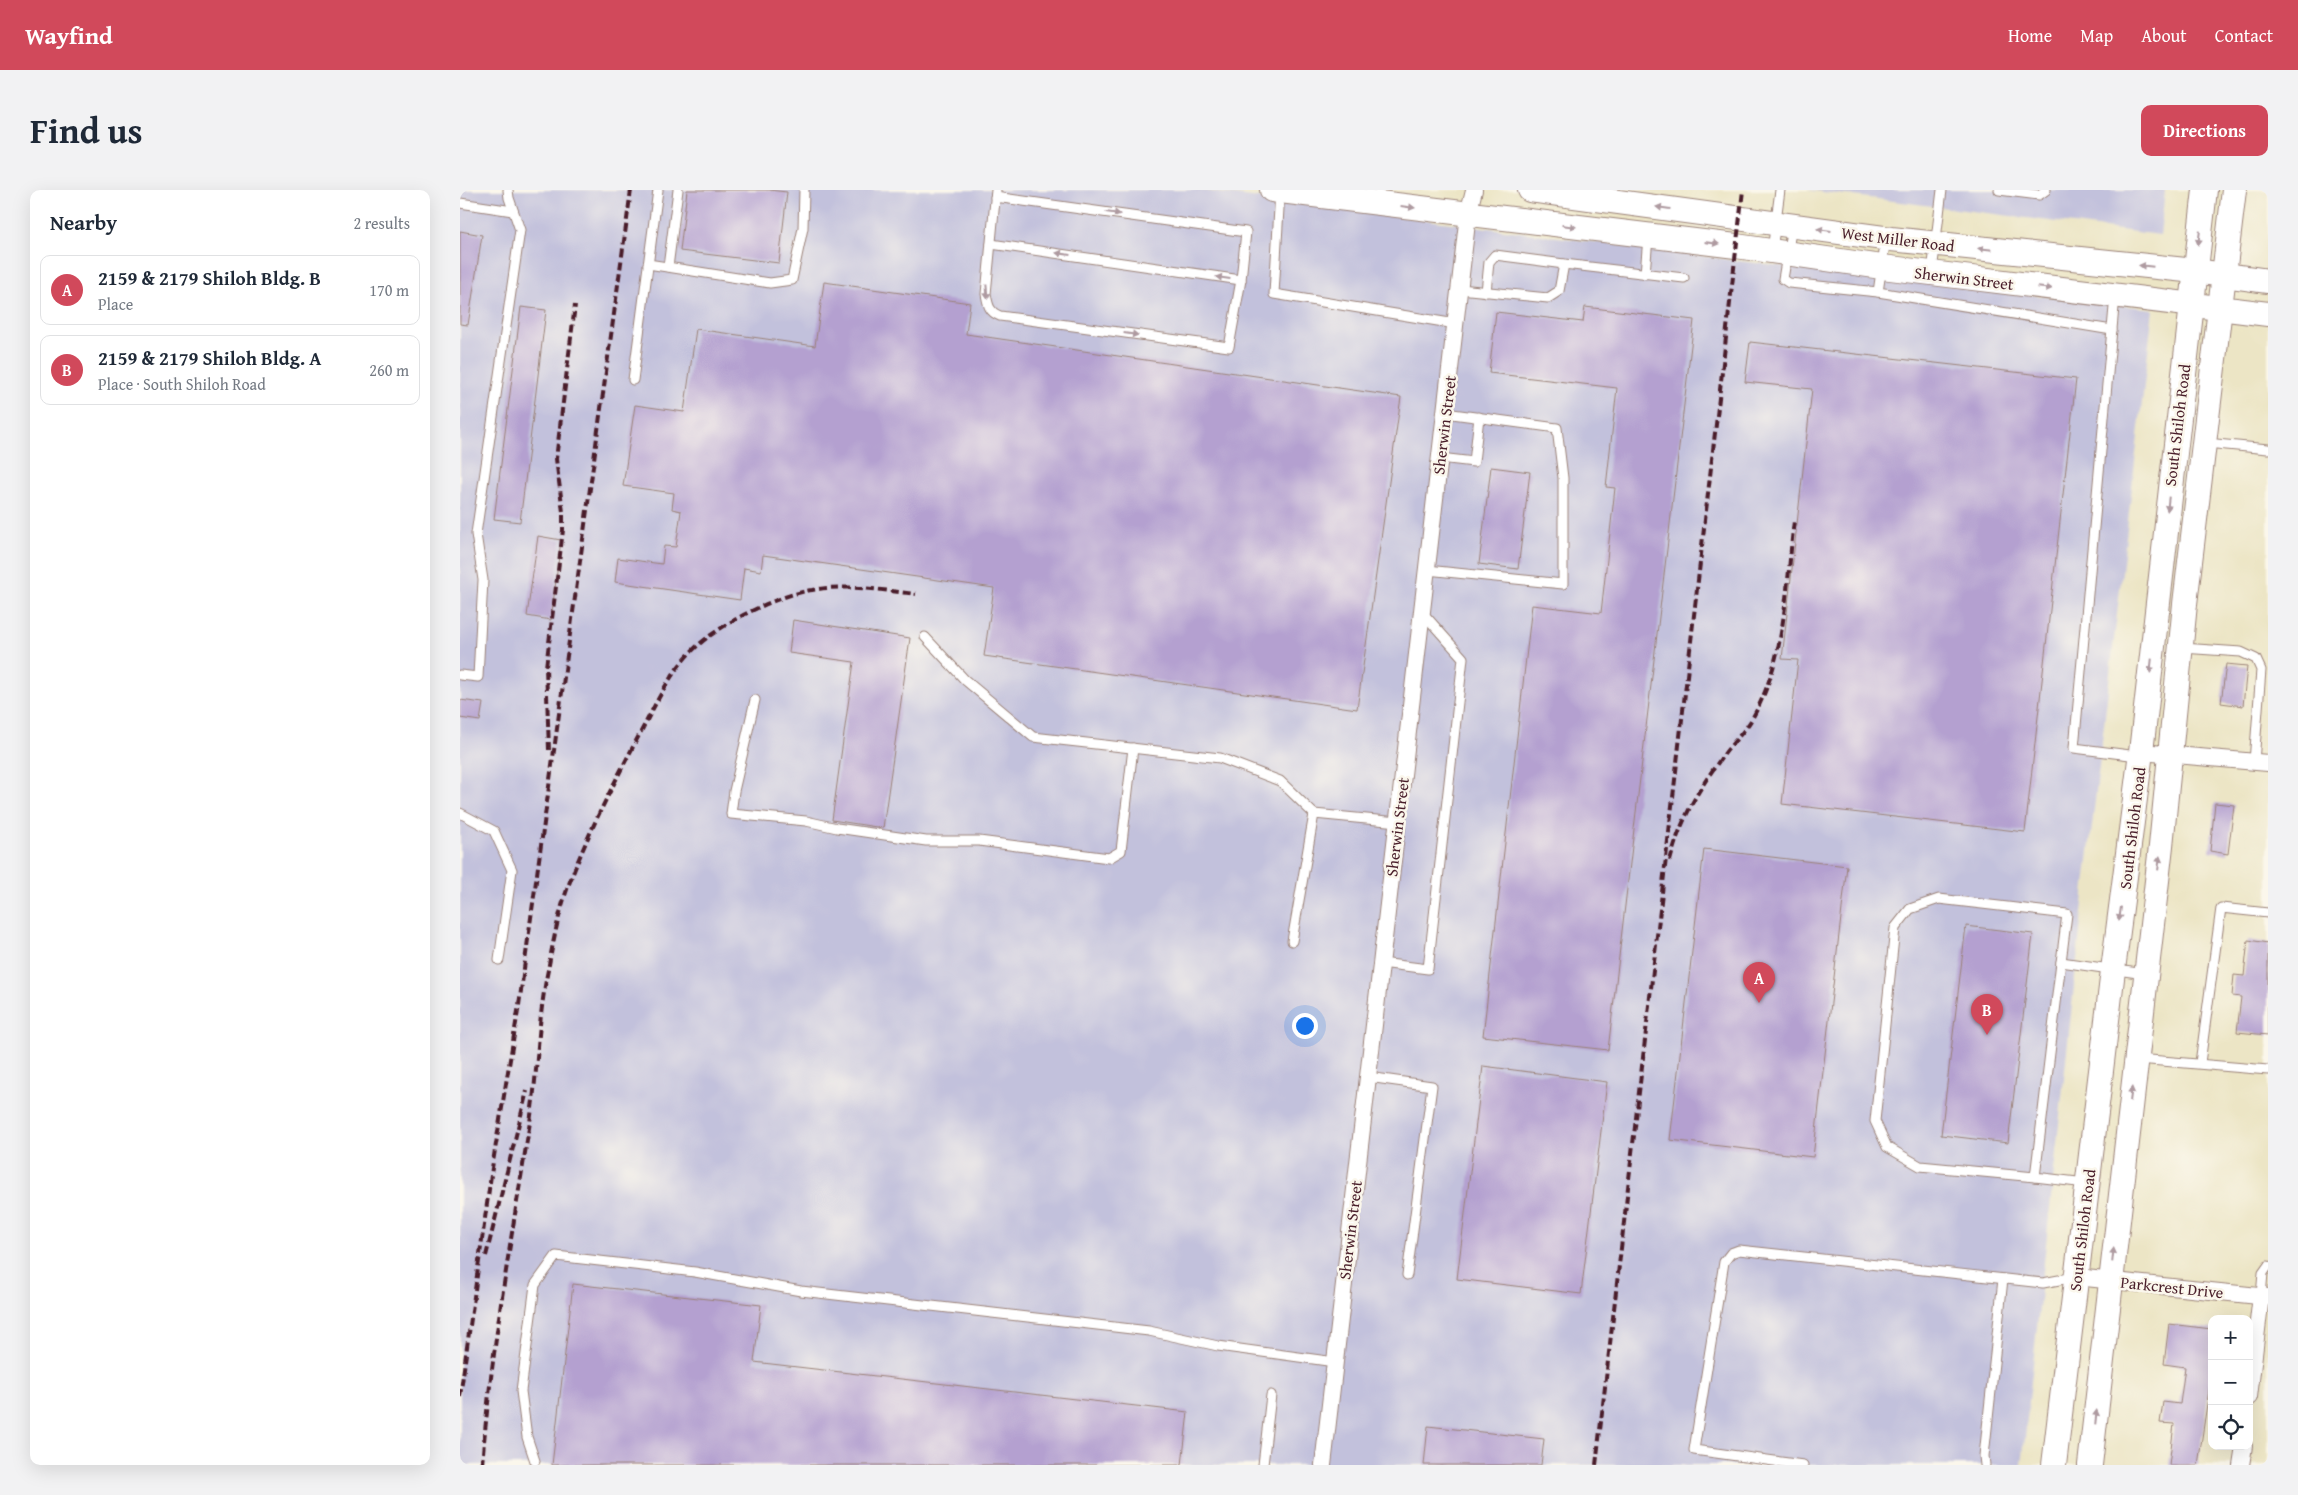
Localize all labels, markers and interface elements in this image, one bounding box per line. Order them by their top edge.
text: Wayfind [25,18,113,53]
text: Home [2008,22,2052,49]
text: Map [2080,22,2113,49]
text: About [2141,22,2187,49]
text: Contact [2215,22,2273,49]
text: Find us [30,105,143,156]
button: Directions [2141,105,2268,156]
one-way arrow [1400,203,1416,211]
one-way arrow [1654,204,1670,212]
text: Nearby [50,207,117,238]
one-way arrow [1105,209,1121,217]
text: 2 results [353,211,410,235]
street label: West Miller Road [1840,220,1956,258]
one-way arrow [1561,222,1577,230]
one-way arrow [1815,226,1831,234]
one-way arrow [2195,231,2203,247]
one-way arrow [1704,239,1720,247]
one-way arrow [1977,245,1993,253]
one-way arrow [1054,250,1070,258]
street label: Sherwin Street [1913,260,2015,296]
one-way arrow [2138,262,2154,270]
text: 2159 & 2179 Shiloh Bldg. B [98,264,321,292]
one-way arrow [1215,273,1231,281]
text: A [62,278,72,302]
text: 170 m [369,278,409,302]
one-way arrow [2037,284,2053,292]
one-way arrow [983,285,991,301]
text: Place [98,292,133,316]
one-way arrow [1124,330,1140,338]
text: 2159 & 2179 Shiloh Bldg. A [98,344,321,372]
text: B [62,358,72,382]
text: 260 m [369,358,409,382]
street label: South Shiloh Road [2158,362,2196,487]
text: Place · South Shiloh Road [98,372,266,396]
street label: Sherwin Street [1426,374,1462,476]
one-way arrow [2164,496,2172,512]
one-way arrow [2147,658,2155,674]
street label: South Shiloh Road [2113,765,2151,890]
street label: Sherwin Street [1379,776,1415,878]
one-way arrow [2155,854,2163,870]
one-way arrow [2116,906,2124,922]
pin: A [1743,962,1775,1003]
pin: B [1971,994,2003,1035]
your location [1292,1013,1318,1039]
one-way arrow [2127,1085,2135,1101]
street label: South Shiloh Road [2063,1167,2101,1292]
street label: Sherwin Street [1332,1179,1368,1281]
one-way arrow [2109,1247,2117,1263]
street label: Parkcrest Drive [2119,1270,2225,1304]
map controls [2208,1315,2253,1450]
button: + [2208,1315,2253,1360]
button: − [2208,1360,2253,1405]
button: locate [2208,1405,2253,1450]
one-way arrow [2092,1408,2100,1424]

